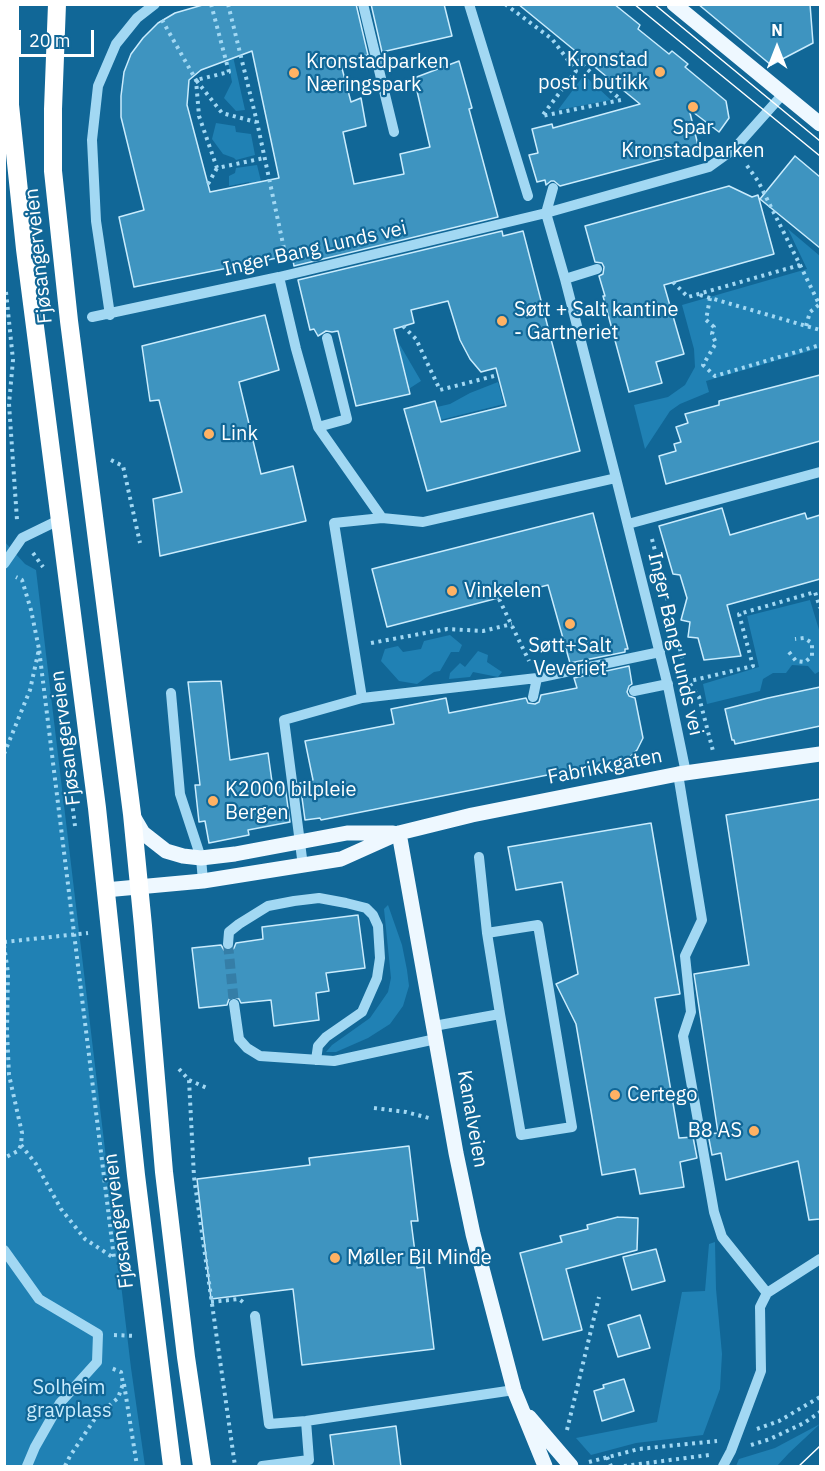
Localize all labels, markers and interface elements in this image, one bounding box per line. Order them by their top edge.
scale bar [21,18,98,56]
north arrow [747,18,807,78]
text: N [771,20,783,40]
text: 20 m [29,29,71,52]
place label: Kronstad post i butikk [538,48,648,95]
place label: Kronstadparken Næringspark [306,50,449,97]
marker: Kronstad post i butikk [653,65,667,79]
marker: Kronstadparken Næringspark [287,66,301,80]
marker: Spar Kronstadparken [686,100,700,114]
place label: Spar Kronstadparken [621,116,765,163]
street label: Fjøsangerveien [20,187,58,325]
street label: Inger Bang Lunds vei [221,216,409,282]
place label: Søtt + Salt kantine - Gartneriet [514,298,678,345]
marker: Søtt + Salt kantine - Gartneriet [495,314,509,328]
place label: Link [221,422,258,446]
marker: Link [202,427,216,441]
street label: Inger Bang Lunds vei [642,550,708,738]
place label: Vinkelen [464,579,541,603]
marker: Vinkelen [445,584,459,598]
marker: Søtt+Salt Veveriet [563,617,577,631]
place label: Søtt+Salt Veveriet [528,634,612,681]
street label: Fjøsangerveien [46,669,86,807]
street label: Fabrikkgaten [546,744,664,790]
place label: K2000 bilpleie Bergen [225,778,356,825]
marker: K2000 bilpleie Bergen [206,794,220,808]
street label: Kanalveien [452,1068,492,1170]
place label: Certego [627,1083,697,1107]
marker: Certego [608,1088,622,1102]
place label: B8 AS [688,1119,742,1143]
marker: B8 AS [747,1124,761,1138]
street label: Fjøsangerveien [99,1152,139,1290]
place label: Møller Bil Minde [347,1246,492,1270]
marker: Møller Bil Minde [328,1251,342,1265]
park label: Solheim gravplass [26,1376,112,1423]

